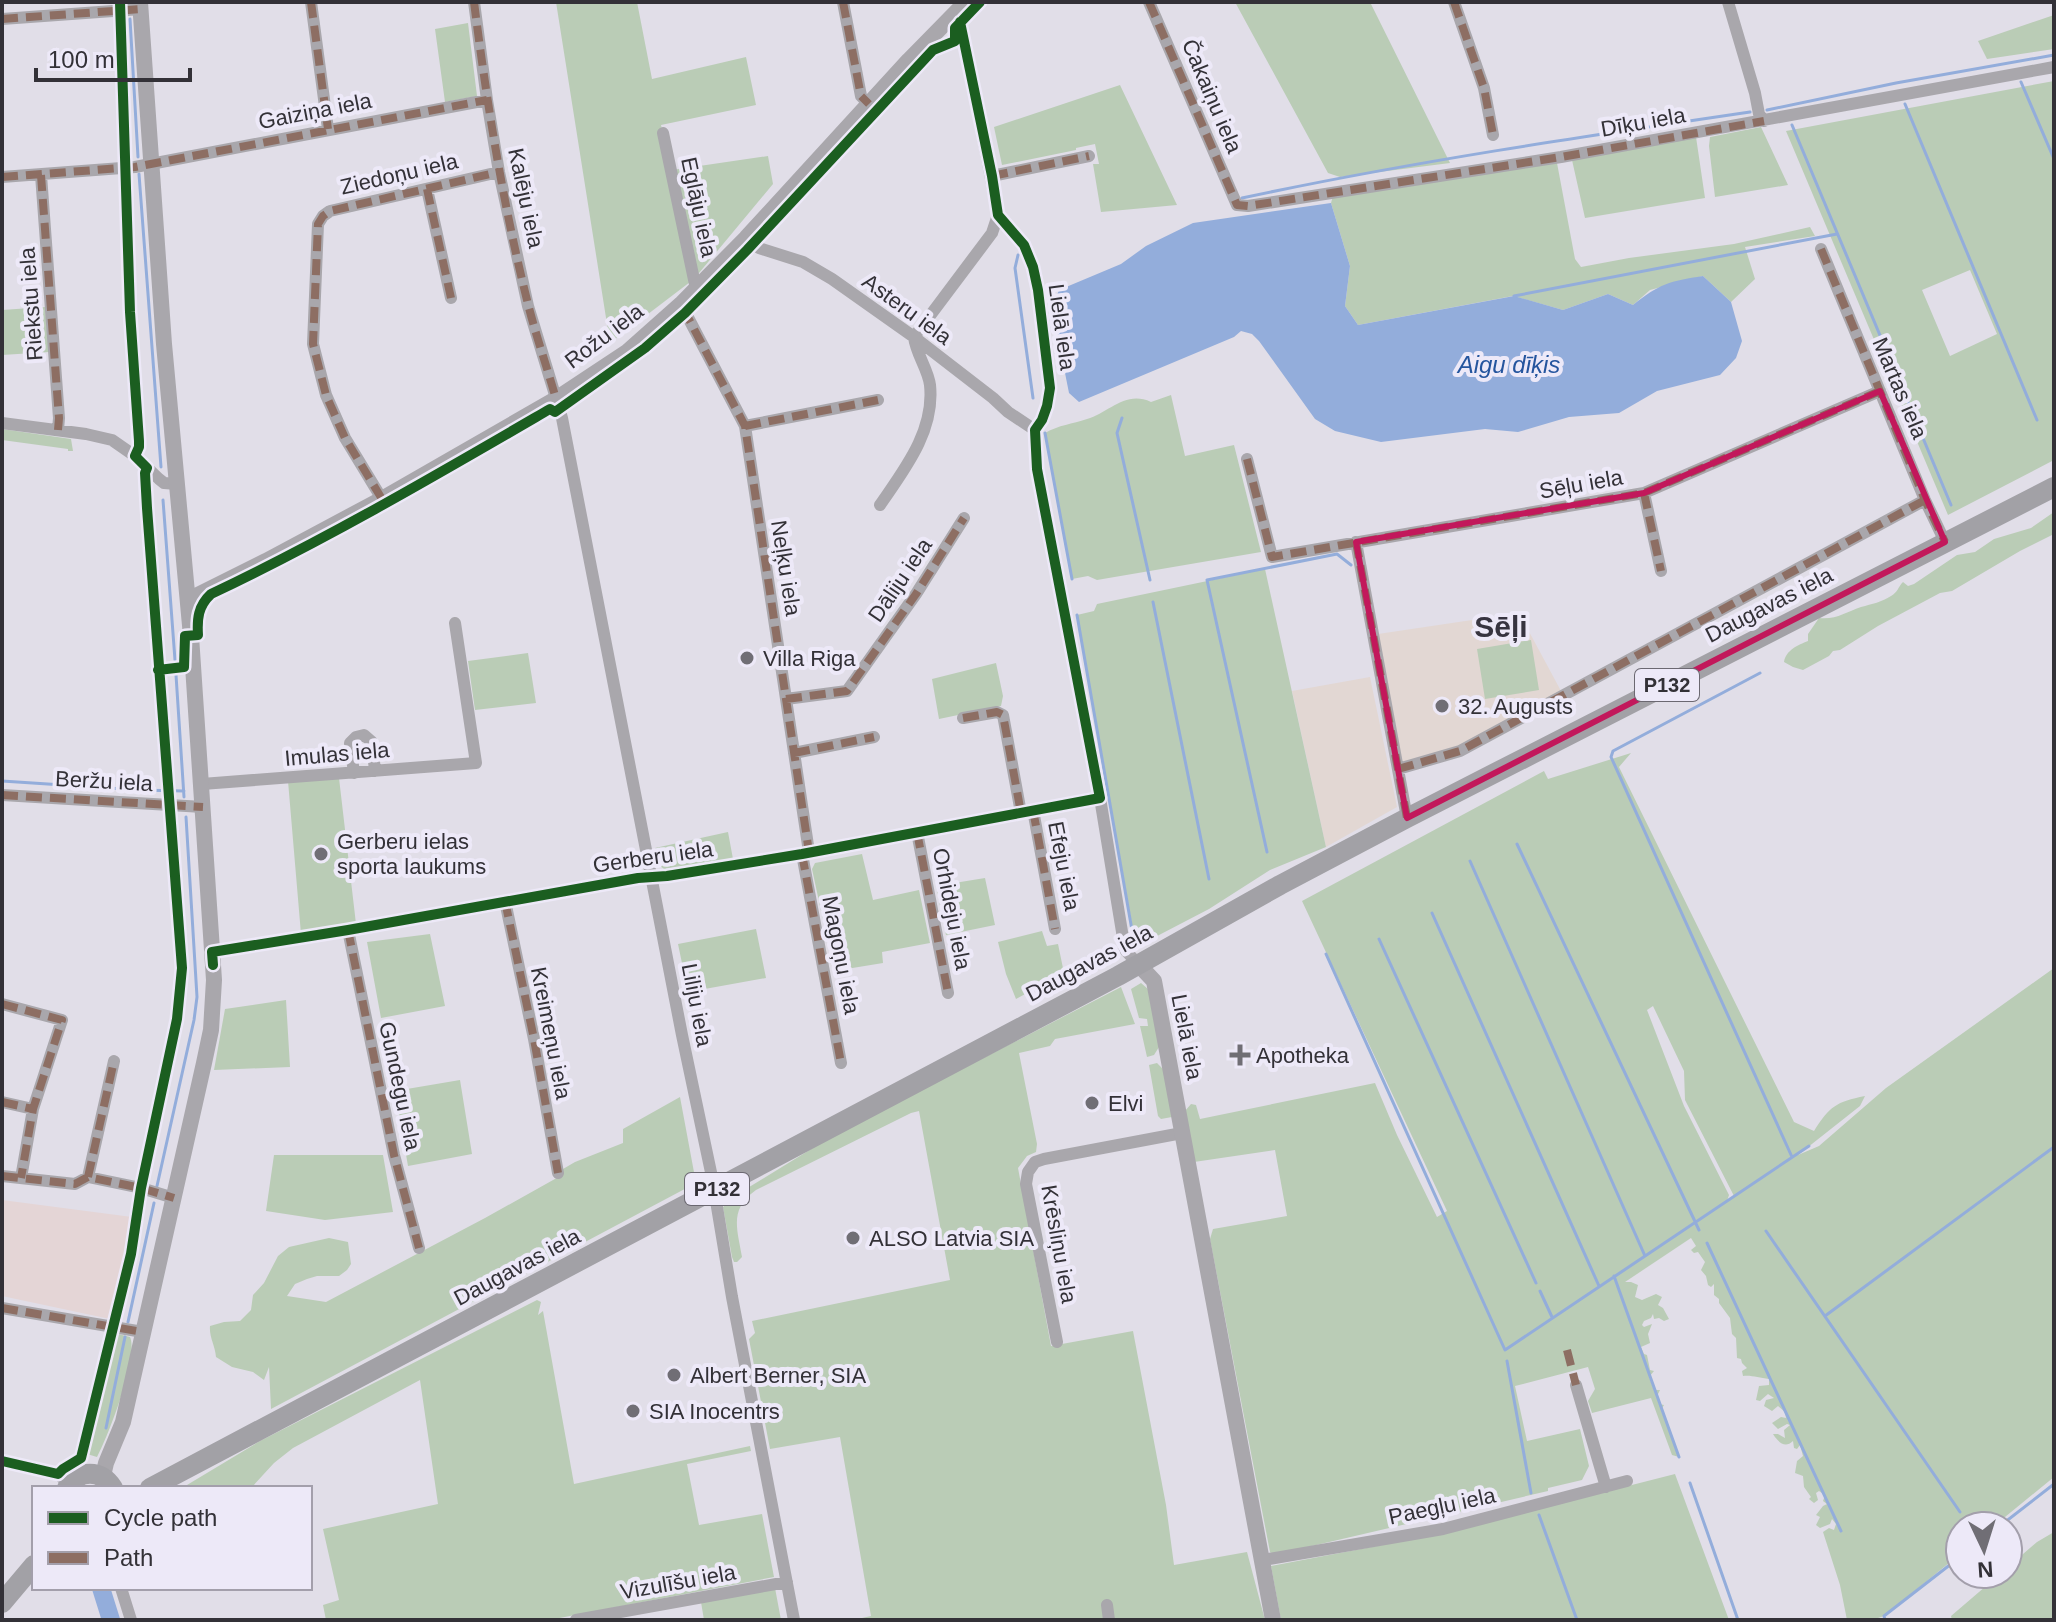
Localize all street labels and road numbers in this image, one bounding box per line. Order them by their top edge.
street label: Čakaiņu iela [1177,35,1247,157]
street label: Gaiziņa iela [256,88,375,134]
street label: Dīķu iela [1599,102,1688,142]
street label: Kalēju iela [503,146,549,251]
street label: Ziedoņu iela [338,148,461,200]
street label: Eglāju iela [676,155,722,260]
street label: Riekstu iela [15,246,47,362]
street label: Asteru iela [858,268,957,350]
street label: Lielā iela [1044,282,1081,372]
street label: Rožu iela [560,298,649,374]
street label: Martas iela [1867,334,1933,443]
street label: Sēļu iela [1537,464,1625,504]
street label: Neļķu iela [766,518,806,618]
street label: Dāliju iela [863,533,937,627]
street label: Daugavas iela [1701,562,1837,648]
road number: P132 [1635,669,1699,701]
street label: Imulas iela [284,737,391,771]
street label: Beržu iela [54,766,154,796]
street label: Efeju iela [1043,819,1085,914]
street label: Gerberu iela [591,836,715,878]
street label: Orhideju iela [928,846,976,973]
street label: Magoņu iela [817,894,865,1017]
street label: Daugavas iela [1022,919,1157,1007]
street label: Liliju iela [677,961,717,1050]
street label: Kreimeņu iela [526,965,576,1102]
street label: Lielā iela [1166,992,1208,1083]
street label: Gundegu iela [374,1019,426,1153]
road number: P132 [685,1173,749,1205]
street label: Krēsliņu iela [1036,1183,1082,1306]
street label: Daugavas iela [450,1223,585,1311]
street label: Paegļu iela [1386,1482,1499,1530]
street label: Vizulīšu iela [618,1559,739,1604]

